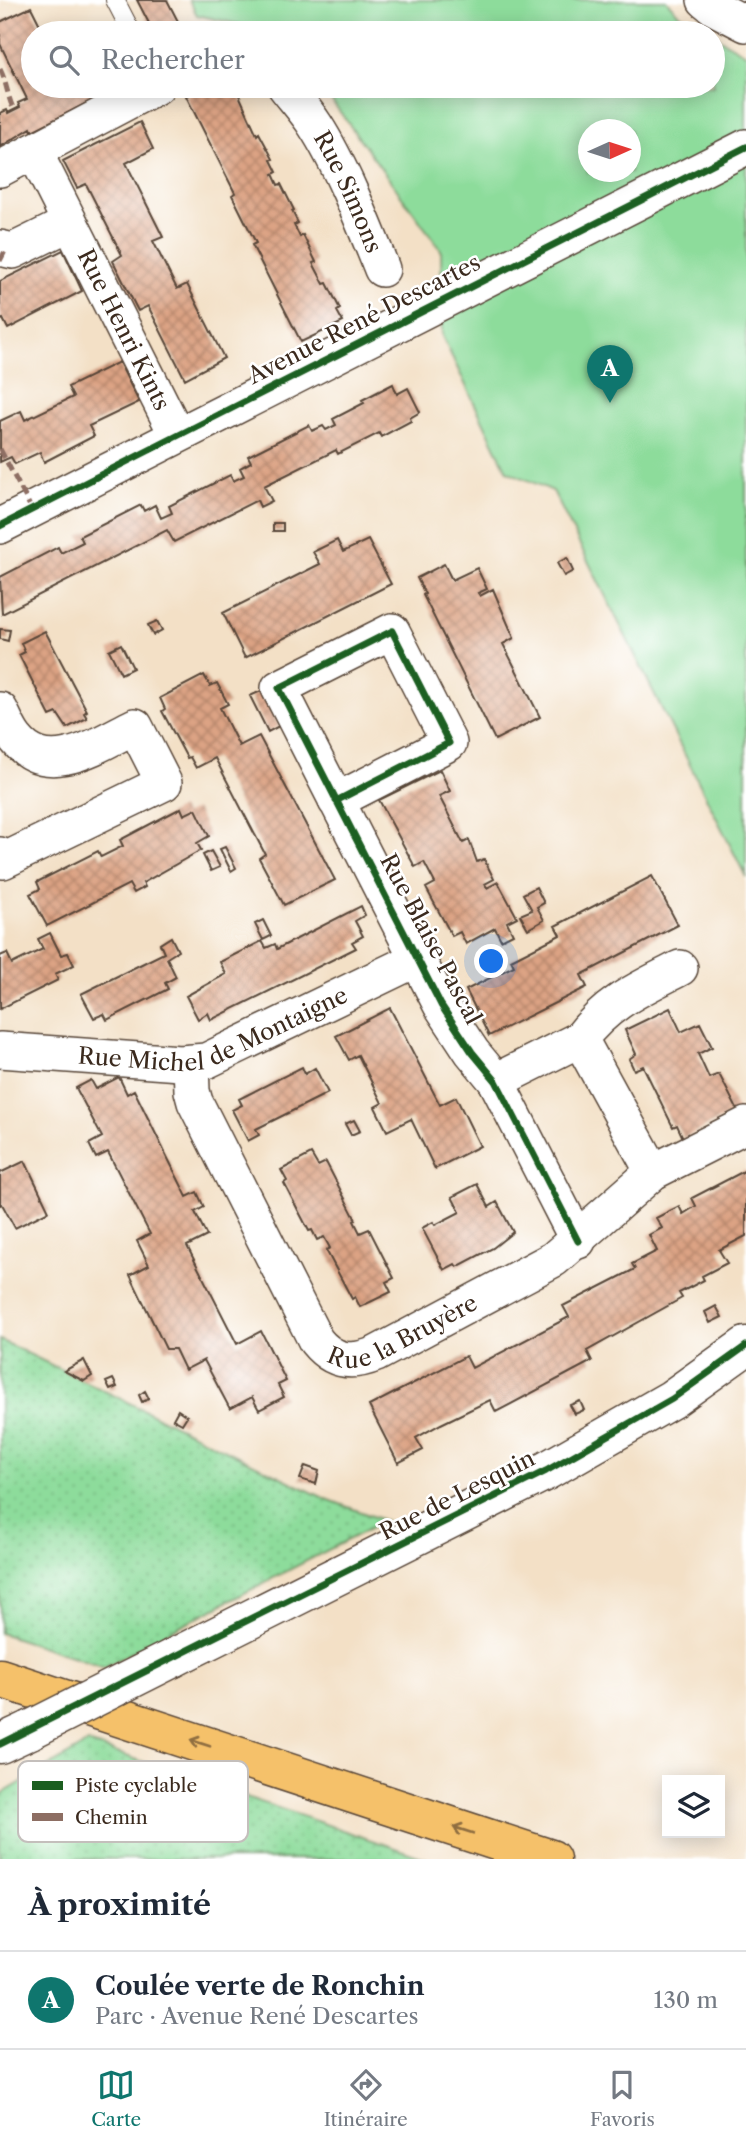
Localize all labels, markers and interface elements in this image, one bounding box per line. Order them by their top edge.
search box [21,21,725,98]
icon: search [45,41,83,79]
text: Rechercher [101,44,245,76]
north arrow [578,119,641,182]
street label: Rue Simons [308,126,388,257]
street label: Rue Henri Kints [72,244,176,415]
street label: Avenue René Descartes [242,248,485,390]
pin: A [587,345,633,403]
street label: Rue Blaise Pascal [374,849,488,1029]
your location [474,944,508,978]
street label: Rue Michel de Montaigne [77,981,352,1077]
street label: Rue la Bruyère [323,1289,482,1374]
street label: Rue de Lesquin [375,1444,539,1546]
one-way arrow [189,1736,211,1749]
legend [18,1761,248,1842]
text: Piste cyclable [75,1774,197,1797]
map controls [662,1775,725,1838]
button: layers [662,1775,725,1838]
text: Chemin [75,1806,148,1829]
one-way arrow [452,1823,474,1835]
text: À proximité [28,1886,211,1923]
text: Coulée verte de Ronchin [95,1970,425,2002]
text: A [42,1986,60,2014]
text: 130 m [654,1986,718,2014]
text: Parc · Avenue René Descartes [95,2002,419,2030]
tab: Carte [91,2066,141,2131]
tab: Itinéraire [324,2066,408,2131]
tab: Favoris [590,2066,655,2131]

